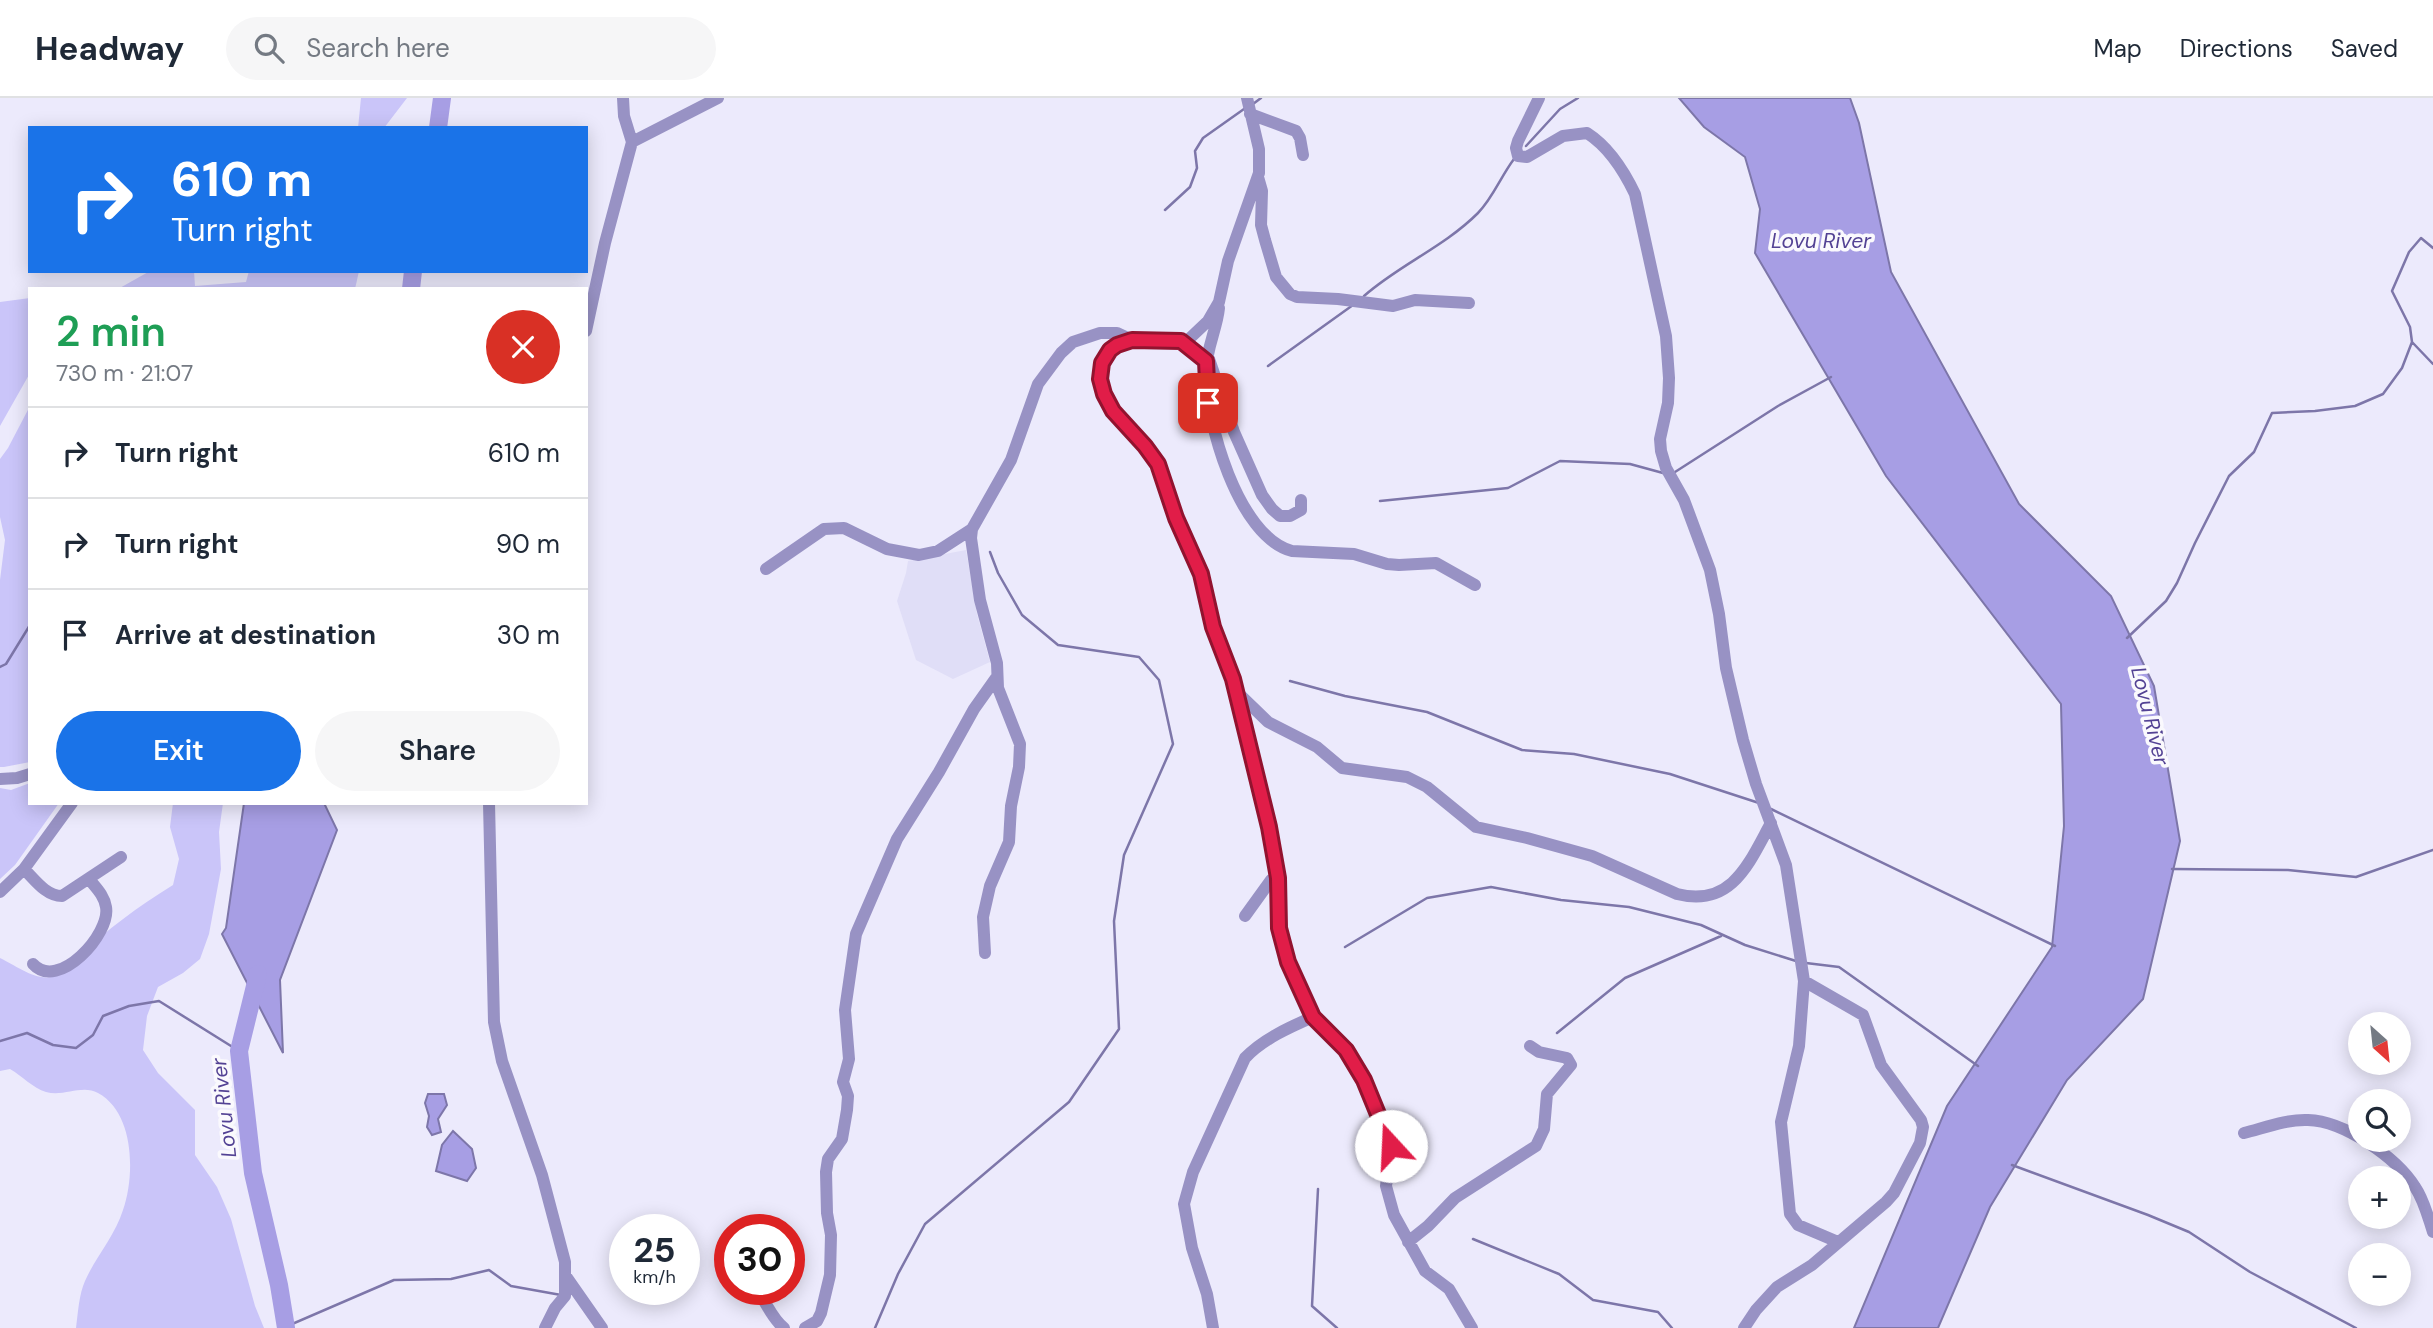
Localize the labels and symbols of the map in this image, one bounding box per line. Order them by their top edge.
water label: Lovu River [1771,227,1872,255]
pin [1178,373,1238,433]
water label: Lovu River [2124,664,2176,769]
north arrow [2348,1012,2412,1074]
water label: Lovu River [205,1055,243,1159]
position arrow [1354,1109,1428,1183]
speed limit sign: 30 [714,1214,805,1305]

